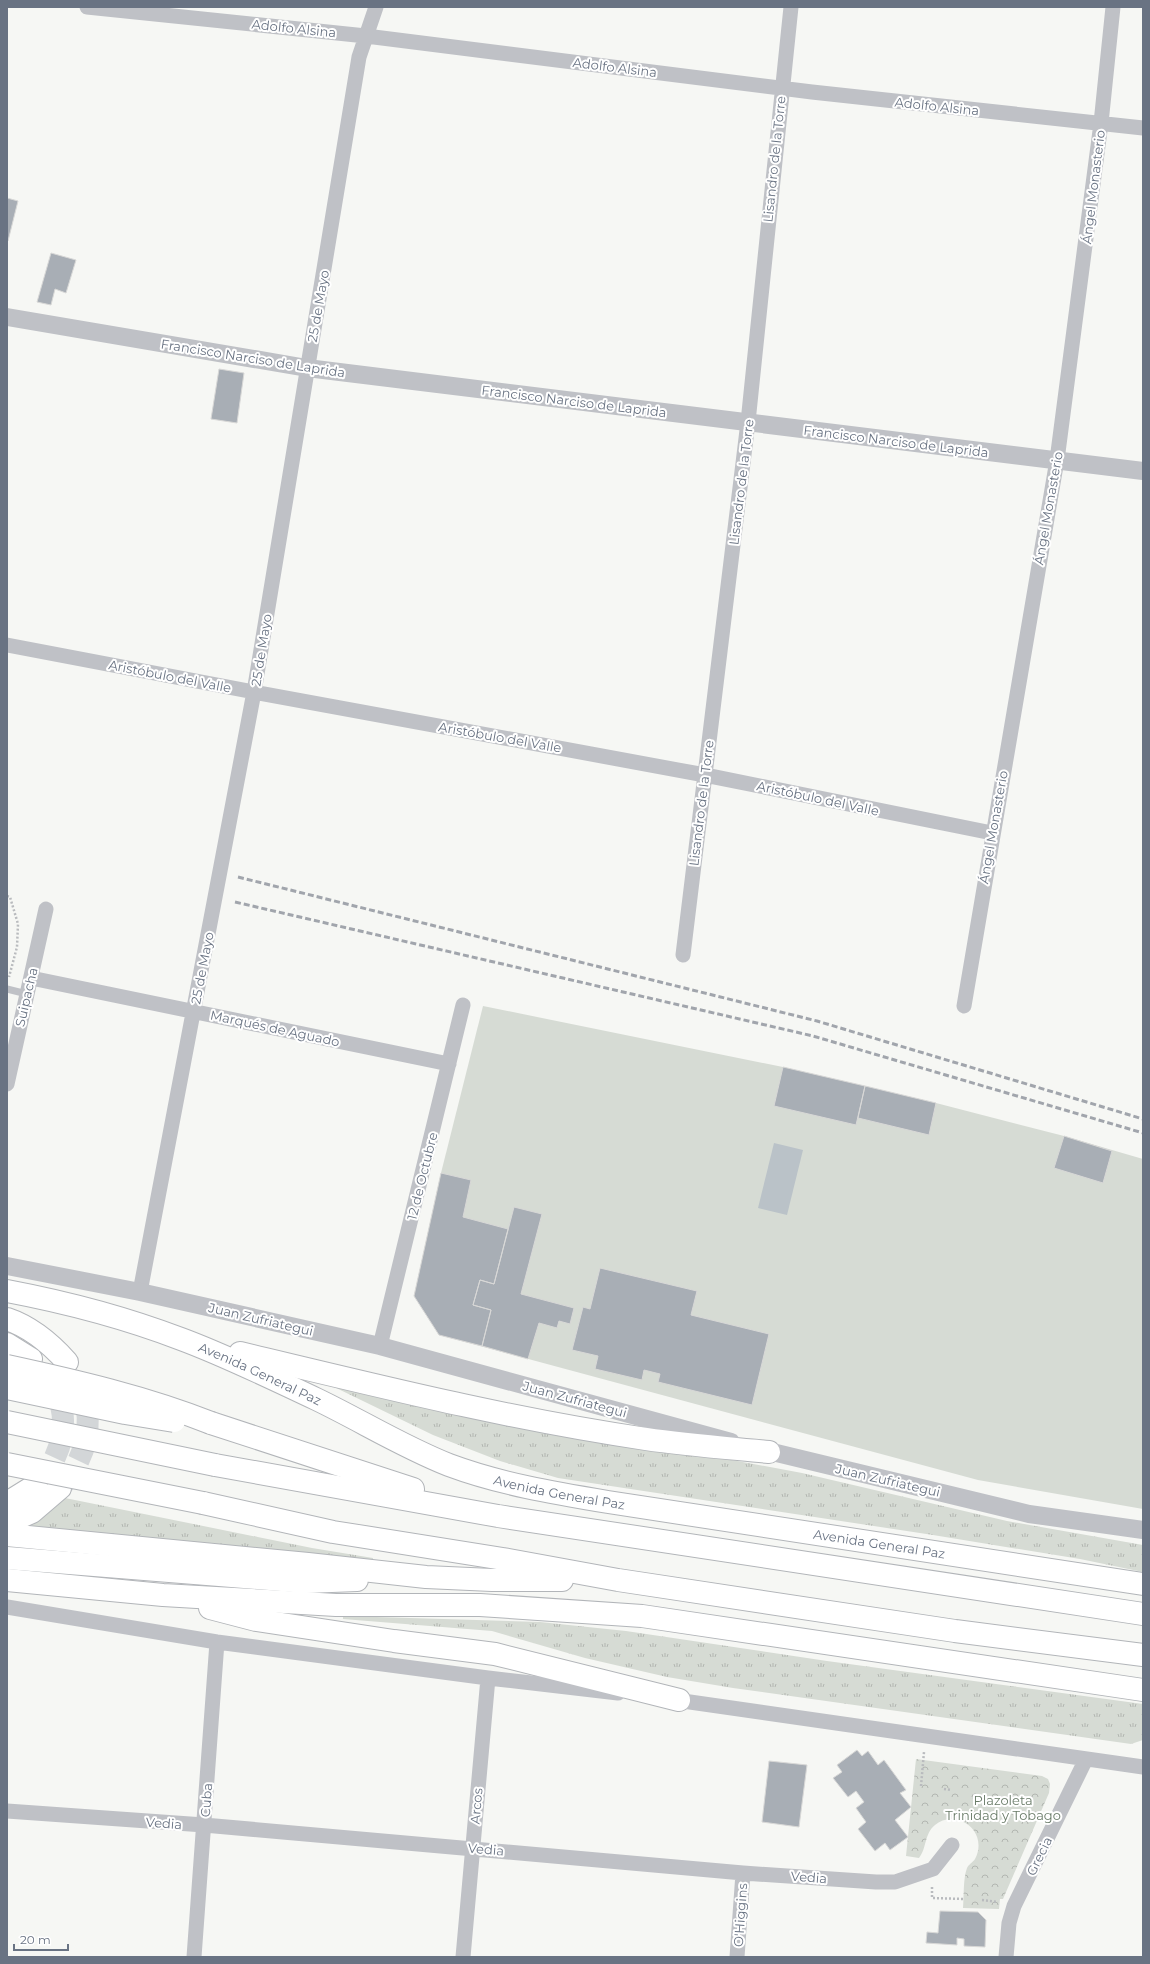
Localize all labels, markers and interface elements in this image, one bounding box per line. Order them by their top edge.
street label: Adolfo Alsina [251,16,337,40]
street label: Adolfo Alsina [572,54,658,80]
street label: Adolfo Alsina [894,94,980,118]
street label: Lisandro de la Torre [759,95,789,223]
street label: Ángel Monasterio [1078,129,1108,245]
street label: 25 de Mayo [304,269,332,343]
street label: Francisco Narciso de Laprida [160,336,346,380]
street label: Francisco Narciso de Laprida [481,382,667,420]
street label: Lisandro de la Torre [725,418,757,546]
street label: Francisco Narciso de Laprida [803,422,989,460]
street label: Ángel Monasterio [1030,450,1066,566]
street label: 25 de Mayo [247,613,275,687]
street label: Aristóbulo del Valle [107,656,233,696]
street label: Aristóbulo del Valle [437,718,563,756]
street label: Lisandro de la Torre [685,739,717,867]
street label: Ángel Monasterio [975,769,1011,885]
street label: Aristóbulo del Valle [755,777,881,819]
street label: 25 de Mayo [187,931,217,1005]
street label: Suipacha [11,966,41,1028]
street label: Marqués de Aguado [209,1006,341,1050]
street label: 12 de Octubre [403,1130,441,1221]
street label: Juan Zufriategui [206,1299,315,1339]
street label: Avenida General Paz [196,1339,324,1409]
street label: Juan Zufriategui [520,1377,629,1421]
street label: Juan Zufriategui [833,1460,942,1500]
street label: Avenida General Paz [492,1472,626,1513]
street label: Avenida General Paz [812,1526,947,1562]
street label: Cuba [197,1782,215,1818]
street label: Arcos [466,1787,486,1825]
park label: Plazoleta Trinidad y Tobago [945,1792,1061,1823]
street label: Vedia [145,1814,183,1832]
street label: Grecia [1023,1834,1055,1878]
street label: Vedia [467,1839,505,1859]
street label: Vedia [790,1868,828,1886]
street label: O'Higgins [730,1883,750,1947]
scale bar [14,1926,68,1952]
text: 20 m [20,1932,51,1947]

